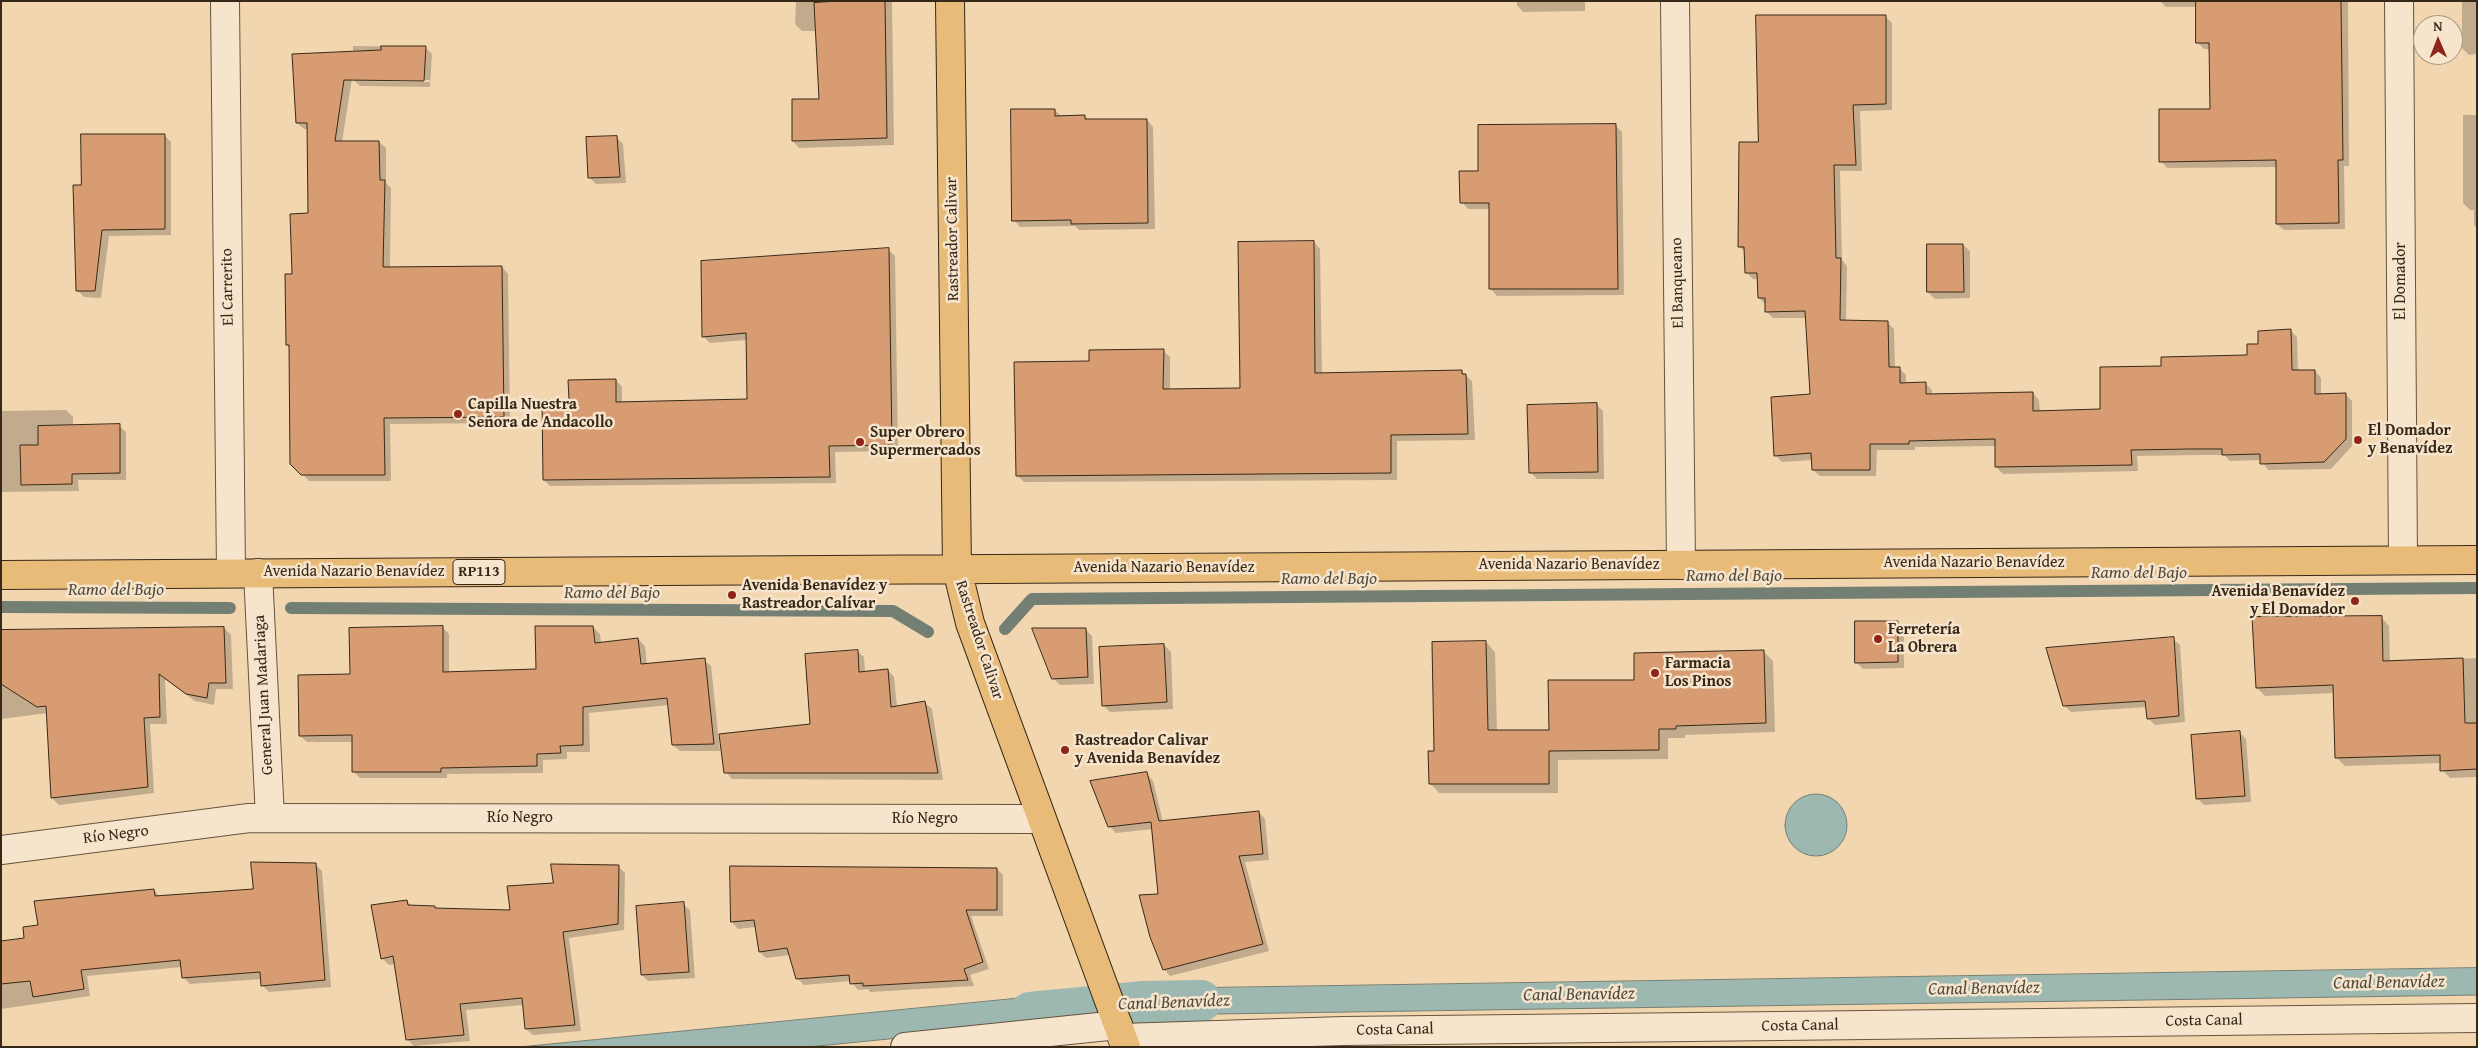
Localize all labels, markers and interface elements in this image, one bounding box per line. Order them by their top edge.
north arrow [2413,15,2463,65]
text: N [2433,16,2443,36]
street label: Rastreador Calivar [942,177,964,301]
street label: El Banqueano [1668,237,1688,329]
street label: El Domador [2391,242,2411,320]
street label: El Carrerito [218,248,238,326]
place label: Capilla Nuestra Señora de Andacollo [468,395,613,433]
marker: Capilla Nuestra Señora de Andacollo [452,408,464,420]
place label: El Domador y Benavídez [2368,421,2453,459]
place label: Super Obrero Supermercados [870,423,981,461]
marker: El Domador y Benavídez [2352,434,2364,446]
marker: Super Obrero Supermercados [854,436,866,448]
street label: Avenida Nazario Benavídez [1884,553,2064,573]
street label: Avenida Nazario Benavídez [1479,555,1659,575]
street label: Avenida Nazario Benavídez [1074,558,1254,578]
road number: RP113 [453,560,505,584]
street label: Avenida Nazario Benavídez [264,562,444,582]
water label: Ramo del Bajo [2091,562,2187,584]
water label: Ramo del Bajo [1686,565,1782,587]
water label: Ramo del Bajo [1281,568,1377,590]
place label: Avenida Benavídez y Rastreador Calívar [742,576,887,614]
street label: Rastreador Calivar [951,578,1007,702]
water label: Ramo del Bajo [68,579,164,601]
water label: Ramo del Bajo [564,582,660,604]
place label: Avenida Benavídez y El Domador [2212,582,2345,620]
marker: Avenida Benavídez y Rastreador Calívar [726,589,738,601]
marker: Avenida Benavídez y El Domador [2349,595,2361,607]
street label: General Juan Madariaga [250,615,278,775]
place label: Ferretería La Obrera [1888,620,1960,658]
marker: Ferretería La Obrera [1872,633,1884,645]
place label: Farmacia Los Pinos [1665,654,1731,692]
marker: Farmacia Los Pinos [1649,667,1661,679]
place label: Rastreador Calivar y Avenida Benavídez [1075,731,1220,769]
marker: Rastreador Calivar y Avenida Benavídez [1059,744,1071,756]
street label: Río Negro [487,808,553,828]
street label: Río Negro [892,809,958,829]
street label: Río Negro [82,821,150,849]
water label: Canal Benavídez [2333,971,2445,995]
water label: Canal Benavídez [1928,977,2040,1001]
water label: Canal Benavídez [1523,983,1635,1007]
water label: Canal Benavídez [1118,990,1230,1016]
street label: Costa Canal [2165,1011,2243,1031]
street label: Costa Canal [1761,1016,1839,1036]
street label: Costa Canal [1356,1020,1434,1040]

